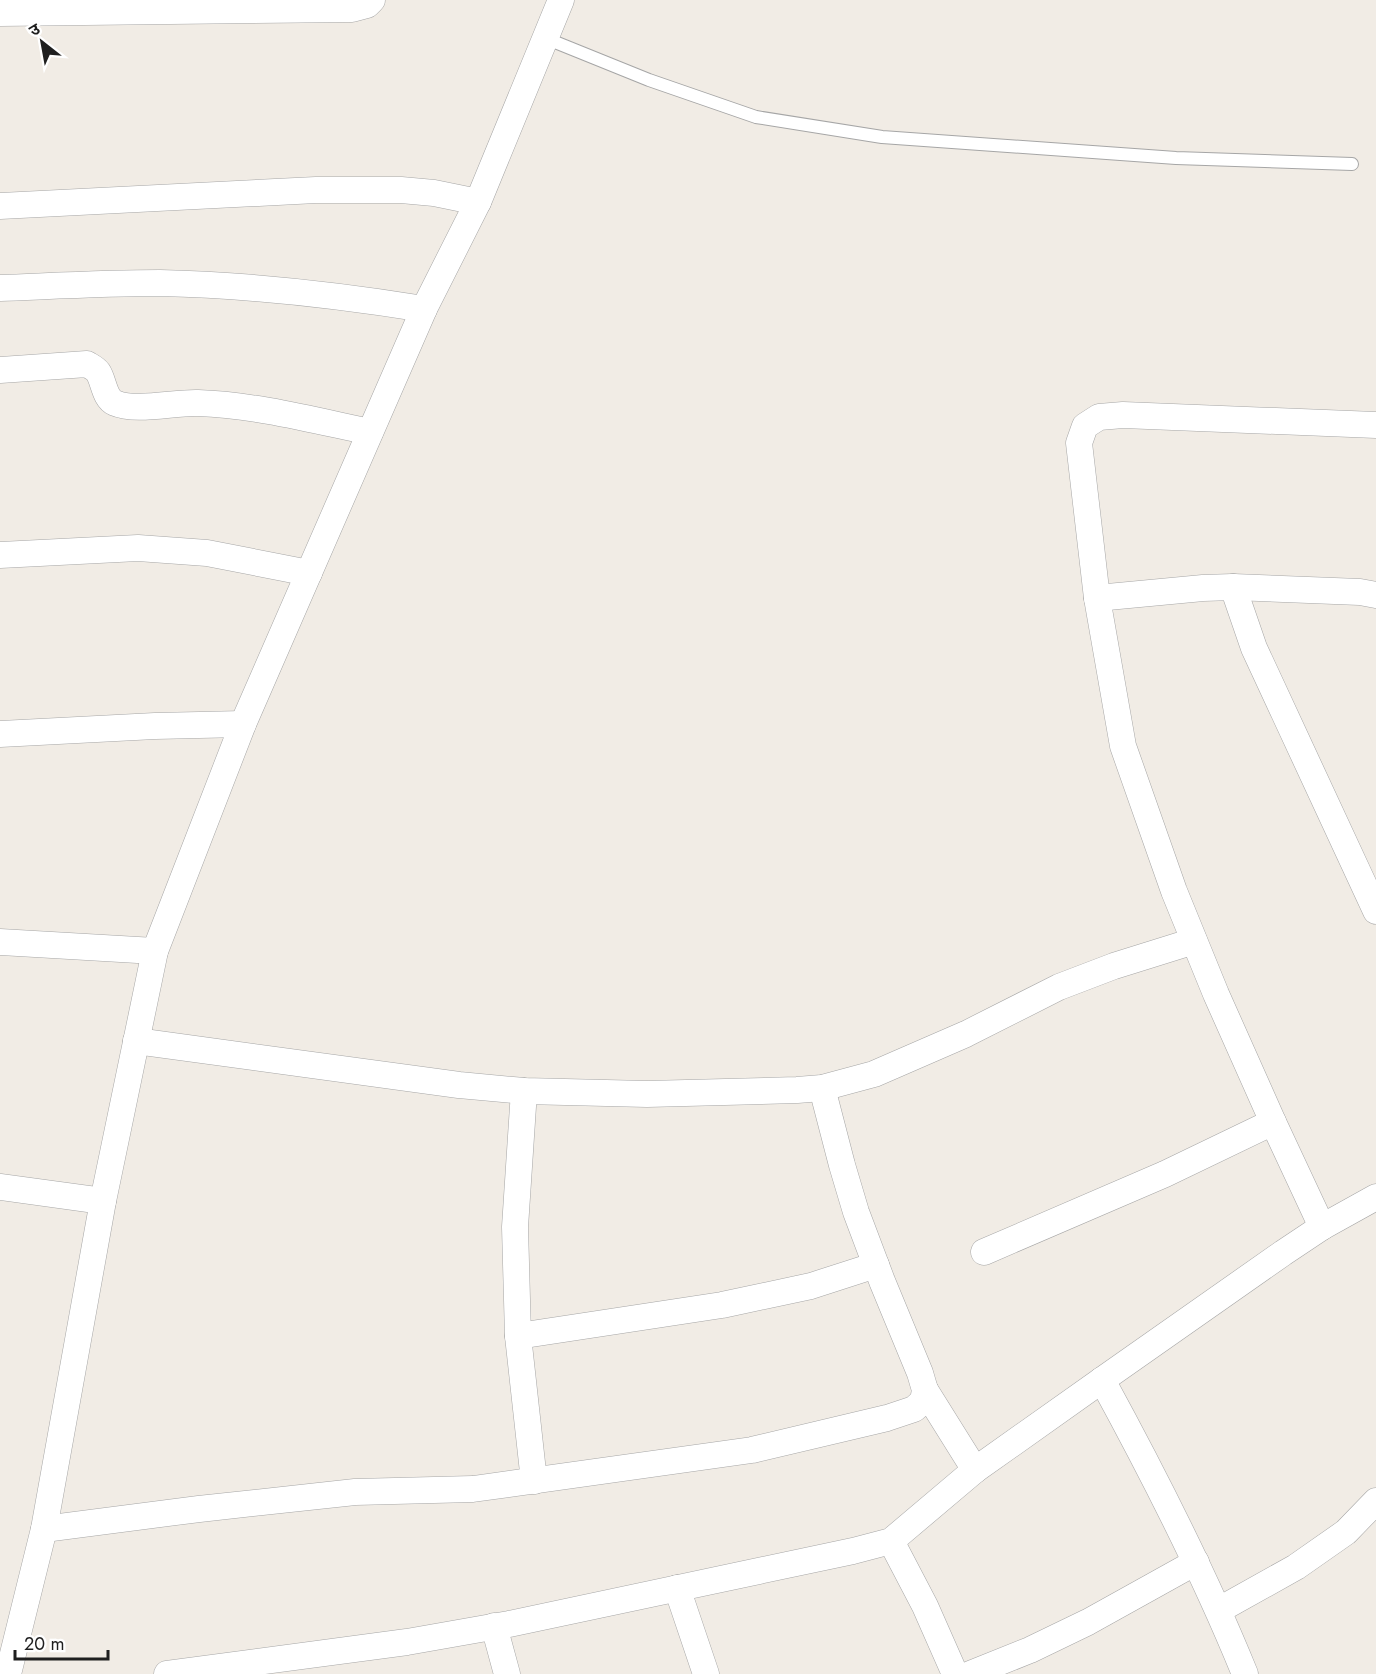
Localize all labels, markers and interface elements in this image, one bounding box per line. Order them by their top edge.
north arrow [12,12,72,72]
text: उ [25,17,45,42]
scale bar [15,1623,108,1661]
text: 20 m [24,1631,64,1657]

